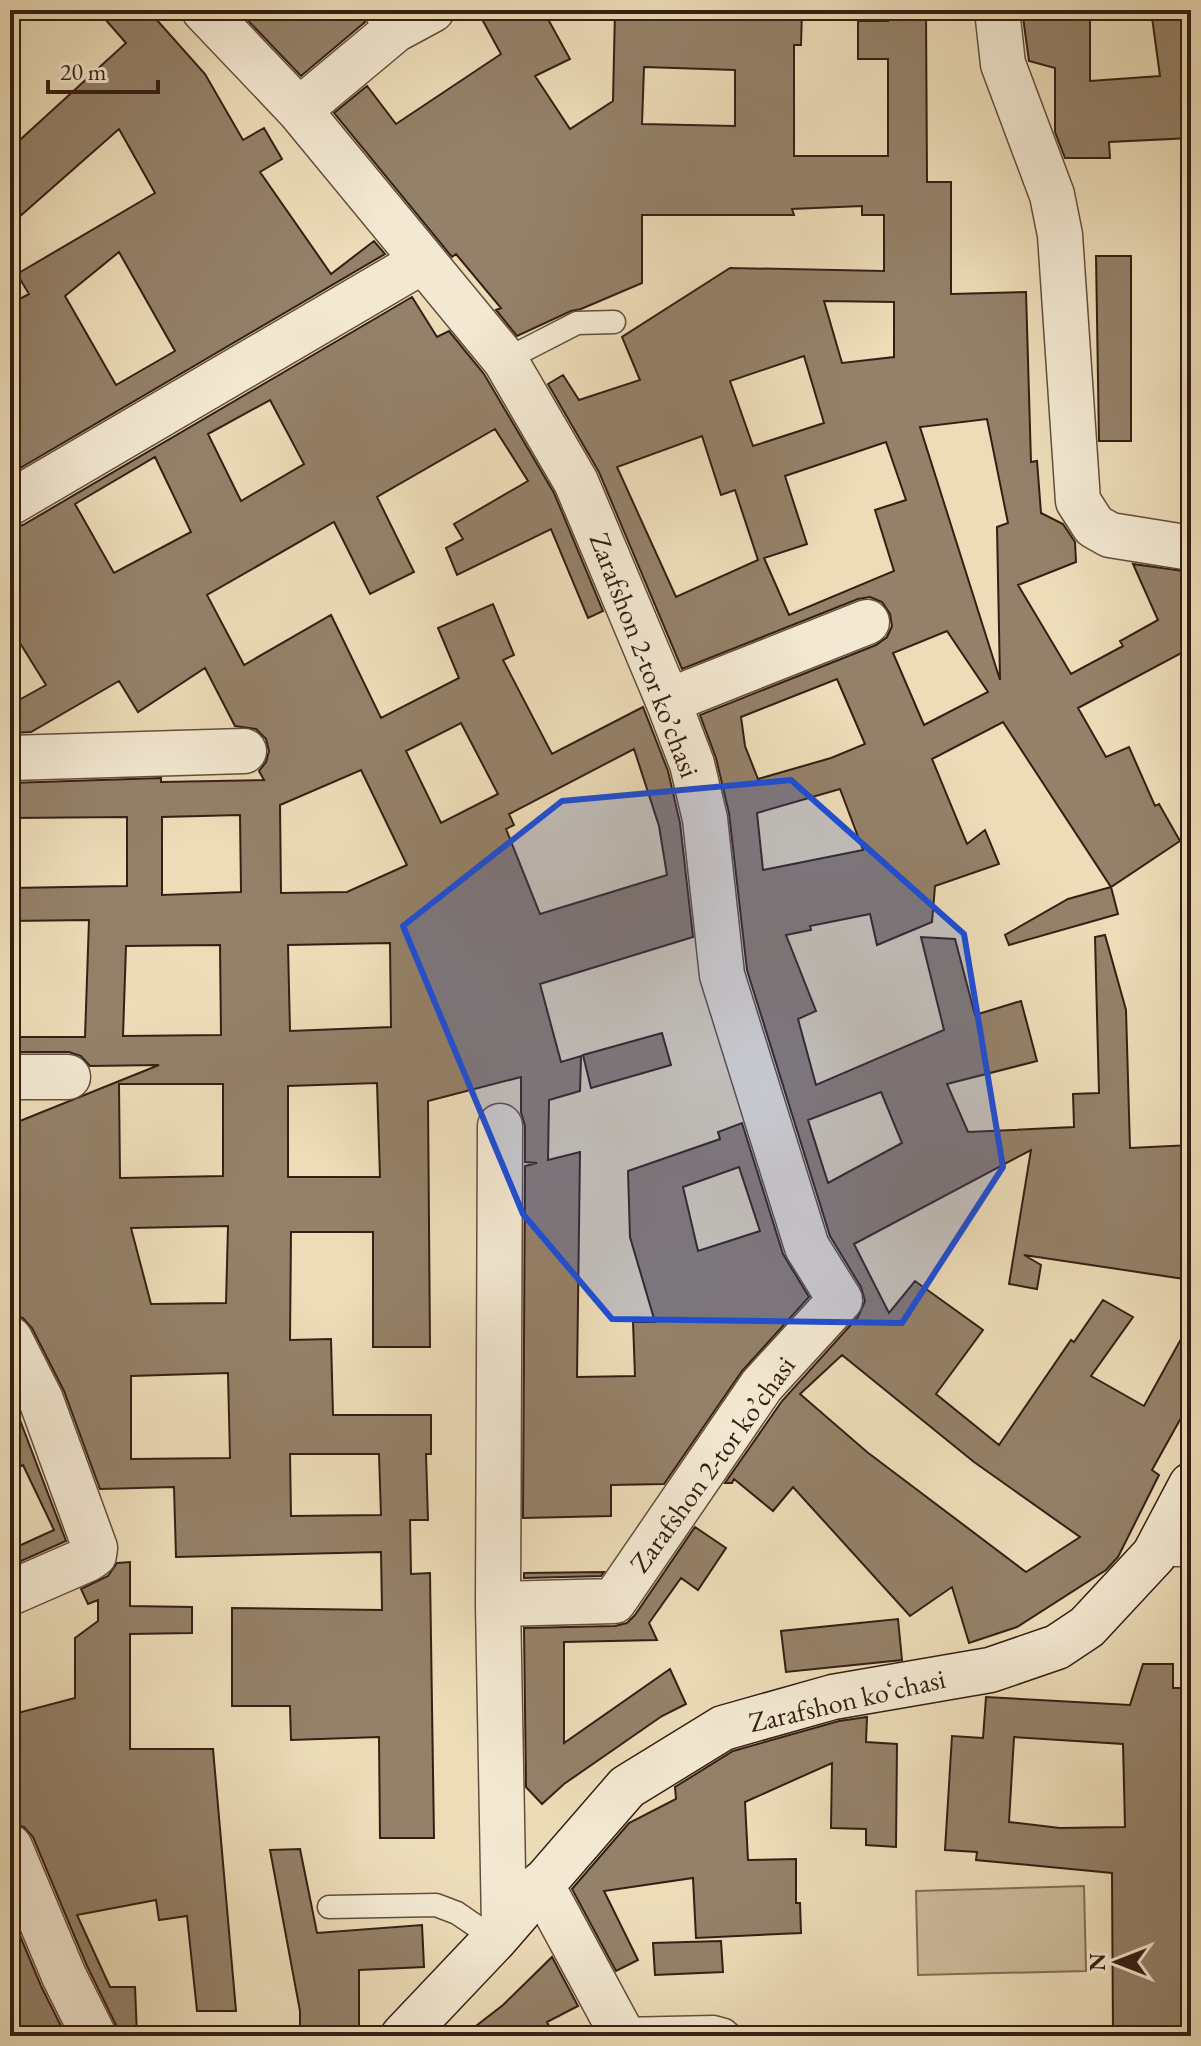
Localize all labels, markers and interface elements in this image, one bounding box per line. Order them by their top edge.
scale bar [48,44,158,94]
text: 20 m [60,56,107,87]
street label: Zarafshon 2-tor koʼchasi [582,527,708,783]
street label: Zarafshon 2-tor koʼchasi [621,1348,803,1580]
street label: Zarafshon koʻchasi [745,1660,949,1740]
north arrow [1077,1922,1157,2002]
text: N [1083,1953,1112,1971]

